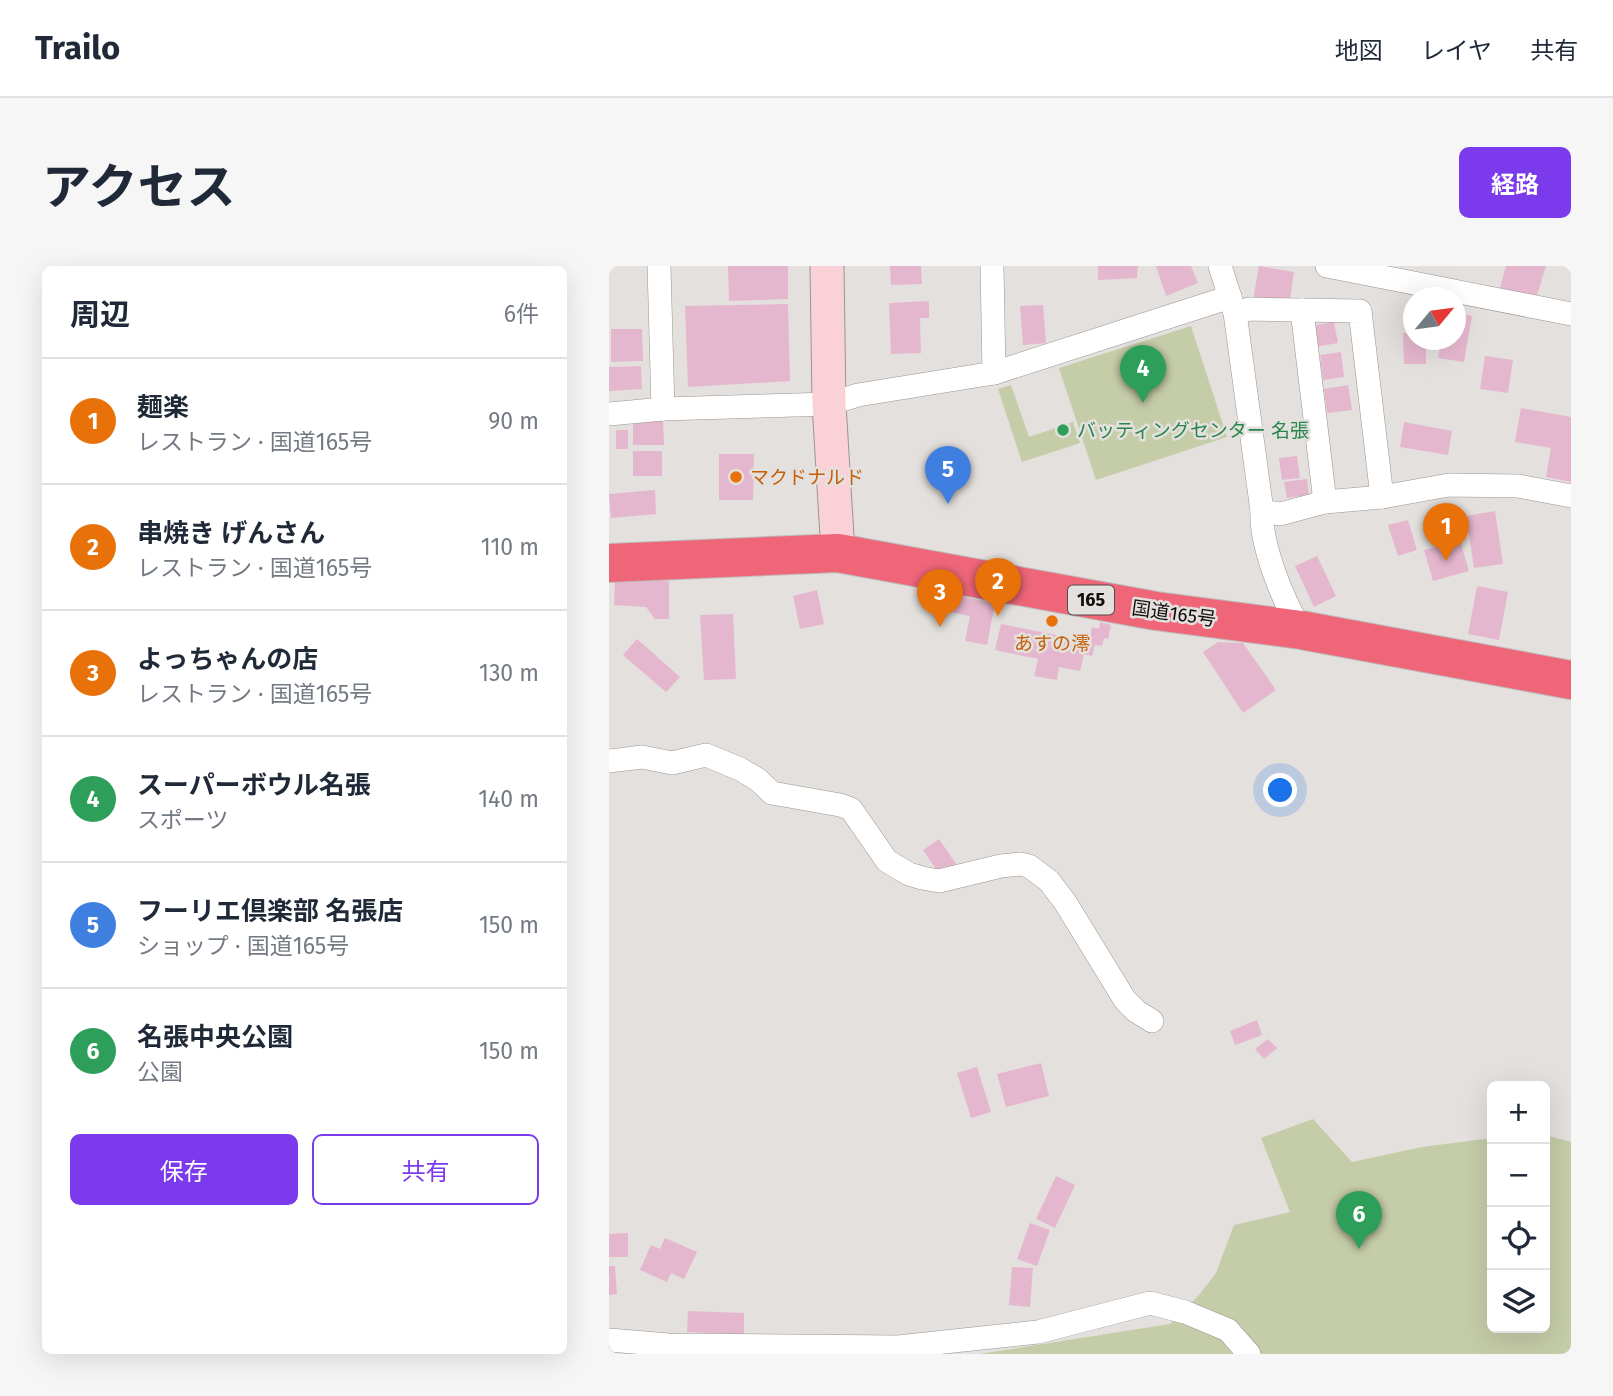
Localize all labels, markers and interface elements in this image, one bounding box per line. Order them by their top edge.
text: Trailo [35,28,120,68]
text: 地図 [1335,37,1383,65]
text: レイヤ [1421,37,1492,65]
text: 共有 [1530,37,1578,65]
button: 経路 [1459,147,1571,218]
text: アクセス [42,158,236,217]
north arrow [1403,287,1466,350]
text: 周辺 [70,297,130,333]
text: 6件 [504,300,539,328]
pin: 4 [1120,345,1166,403]
text: 麺楽 [137,392,189,423]
text: 1 [88,407,98,435]
text: 90 m [488,407,539,435]
place label: バッティングセンター 名張 [1077,419,1309,442]
marker: バッティングセンター 名張 [1055,422,1071,438]
text: レストラン · 国道165号 [137,428,372,456]
pin: 5 [925,446,971,504]
place label: マクドナルド [750,466,864,489]
marker: マクドナルド [728,469,744,485]
pin: 1 [1423,503,1469,561]
text: 串焼き げんさん [137,518,325,549]
text: 2 [87,533,99,561]
text: 110 m [481,533,539,561]
text: レストラン · 国道165号 [137,554,372,582]
pin: 2 [975,558,1021,616]
pin: 3 [917,569,963,627]
road number: 165 [1068,586,1114,614]
street label: 国道165号 [1130,596,1218,631]
marker: あすの澪 [1044,613,1060,629]
place label: あすの澪 [1014,632,1090,655]
text: よっちゃんの店 [137,644,318,675]
text: 3 [87,659,99,687]
text: 130 m [479,659,539,687]
text: レストラン · 国道165号 [137,680,372,708]
text: スーパーボウル名張 [137,770,371,801]
your location [1263,773,1297,807]
text: 4 [87,785,100,813]
text: 140 m [478,785,539,813]
text: スポーツ [137,806,229,834]
text: フーリエ倶楽部 名張店 [137,896,403,927]
text: 5 [87,911,99,939]
text: 150 m [479,911,539,939]
text: ショップ · 国道165号 [137,932,349,960]
text: 名張中央公園 [137,1022,293,1053]
text: 6 [87,1037,99,1065]
text: 150 m [479,1037,539,1065]
text: 公園 [137,1058,183,1086]
map controls [1487,1081,1550,1333]
button: + [1487,1081,1550,1144]
button: 保存 [70,1134,298,1205]
button: 共有 [312,1134,539,1205]
button: − [1487,1144,1550,1207]
pin: 6 [1336,1191,1382,1249]
button: locate [1487,1207,1550,1270]
button: layers [1487,1270,1550,1333]

